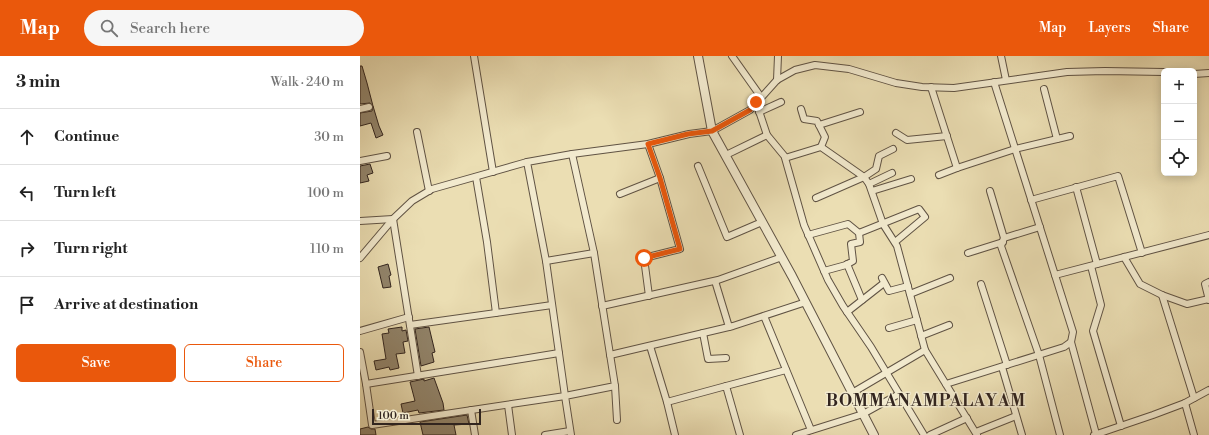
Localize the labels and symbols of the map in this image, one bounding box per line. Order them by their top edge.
route end [747,93,765,111]
route start [635,249,653,267]
district label: BOMMANAMPALAYAM [826,391,1026,411]
scale bar [372,407,481,426]

